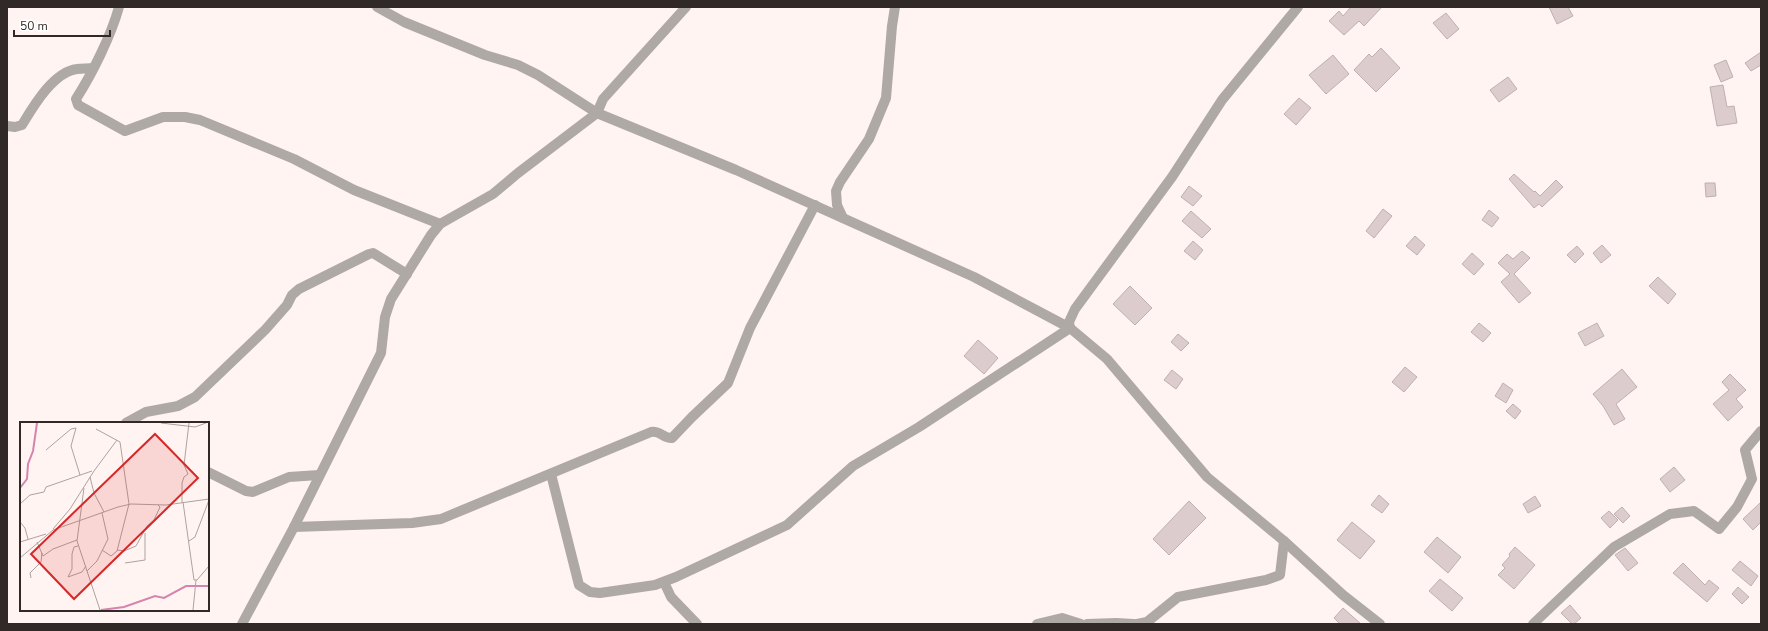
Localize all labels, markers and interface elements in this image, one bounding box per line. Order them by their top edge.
scale bar [14,12,110,38]
text: 50 m [20,18,48,34]
inset map [20,422,209,611]

